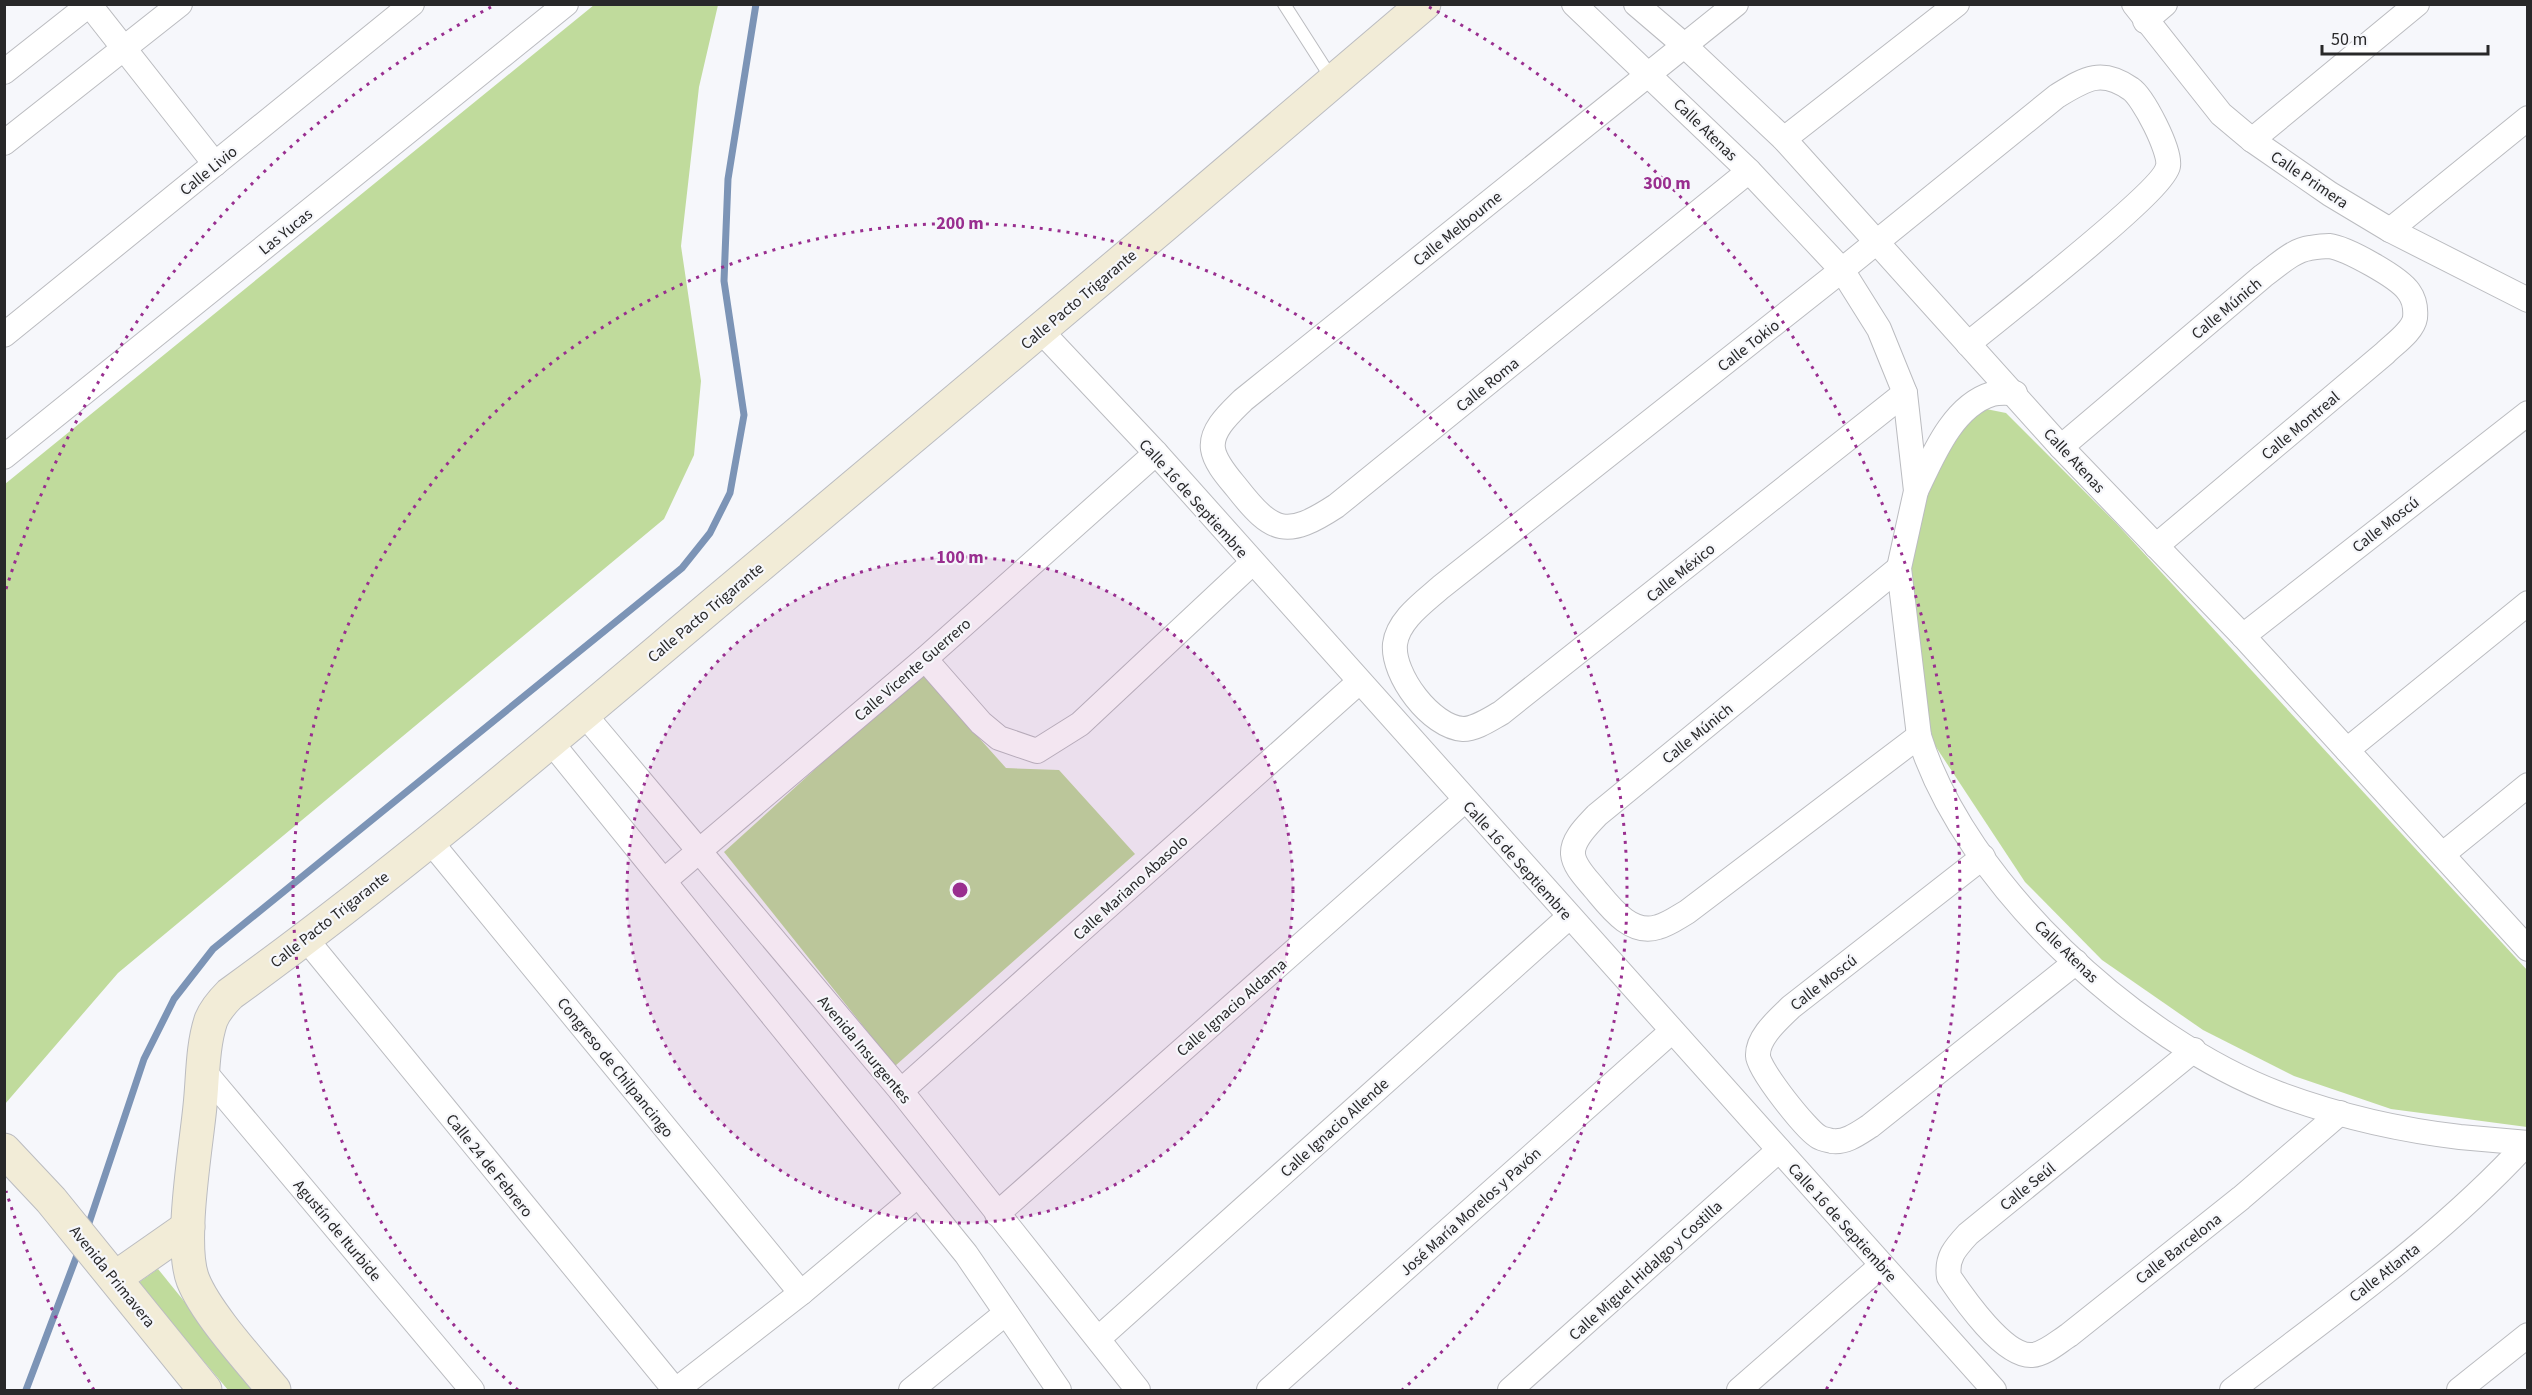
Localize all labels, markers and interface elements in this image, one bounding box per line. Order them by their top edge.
scale bar [2322,18,2488,56]
text: 50 m [2331,27,2367,52]
street label: Calle Atenas [1668,93,1743,166]
street label: Calle Livio [175,141,242,201]
street label: Calle Primera [2266,146,2353,214]
text: 300 m [1643,171,1691,196]
street label: Calle Melbourne [1409,186,1507,272]
street label: Las Yucas [254,203,317,260]
text: 200 m [936,211,984,236]
street label: Calle Pacto Trigarante [1016,245,1141,355]
street label: Calle Múnich [2187,273,2266,345]
street label: Calle Tokio [1713,315,1784,377]
street label: Calle Roma [1451,352,1524,417]
street label: Calle Montreal [2257,386,2345,465]
street label: Calle Atenas [2038,423,2110,498]
street label: Calle 16 de Septiembre [1134,434,1253,563]
street label: Calle Moscú [2348,492,2424,558]
street label: Calle México [1642,538,1720,607]
text: 100 m [936,545,984,570]
street label: Calle Pacto Trigarante [643,558,768,668]
street label: Calle Vicente Guerrero [850,613,976,727]
street label: Calle Múnich [1657,698,1738,769]
street label: Calle 16 de Septiembre [1458,796,1577,925]
street label: Calle Mariano Abasolo [1068,830,1193,945]
street label: Calle Pacto Trigarante [266,866,394,973]
centre of rings [950,880,970,900]
street label: Calle Atenas [2029,915,2104,988]
street label: Calle Moscú [1786,950,1862,1016]
street label: Calle Ignacio Aldama [1172,954,1292,1062]
street label: Avenida Insurgentes [812,991,916,1109]
street label: Congreso de Chilpancingo [552,993,679,1142]
street label: Calle Ignacio Allende [1276,1073,1394,1182]
street label: Calle 24 de Febrero [441,1109,538,1222]
street label: José María Morelos y Pavón [1395,1142,1546,1281]
street label: Calle 16 de Septiembre [1783,1158,1902,1287]
street label: Calle Seúl [1995,1158,2060,1216]
street label: Agustín de Iturbide [288,1175,386,1286]
street label: Calle Miguel Hidalgo y Costilla [1564,1196,1727,1346]
street label: Calle Barcelona [2131,1208,2226,1289]
street label: Avenida Primavera [64,1221,160,1332]
street label: Calle Atlanta [2345,1238,2425,1307]

